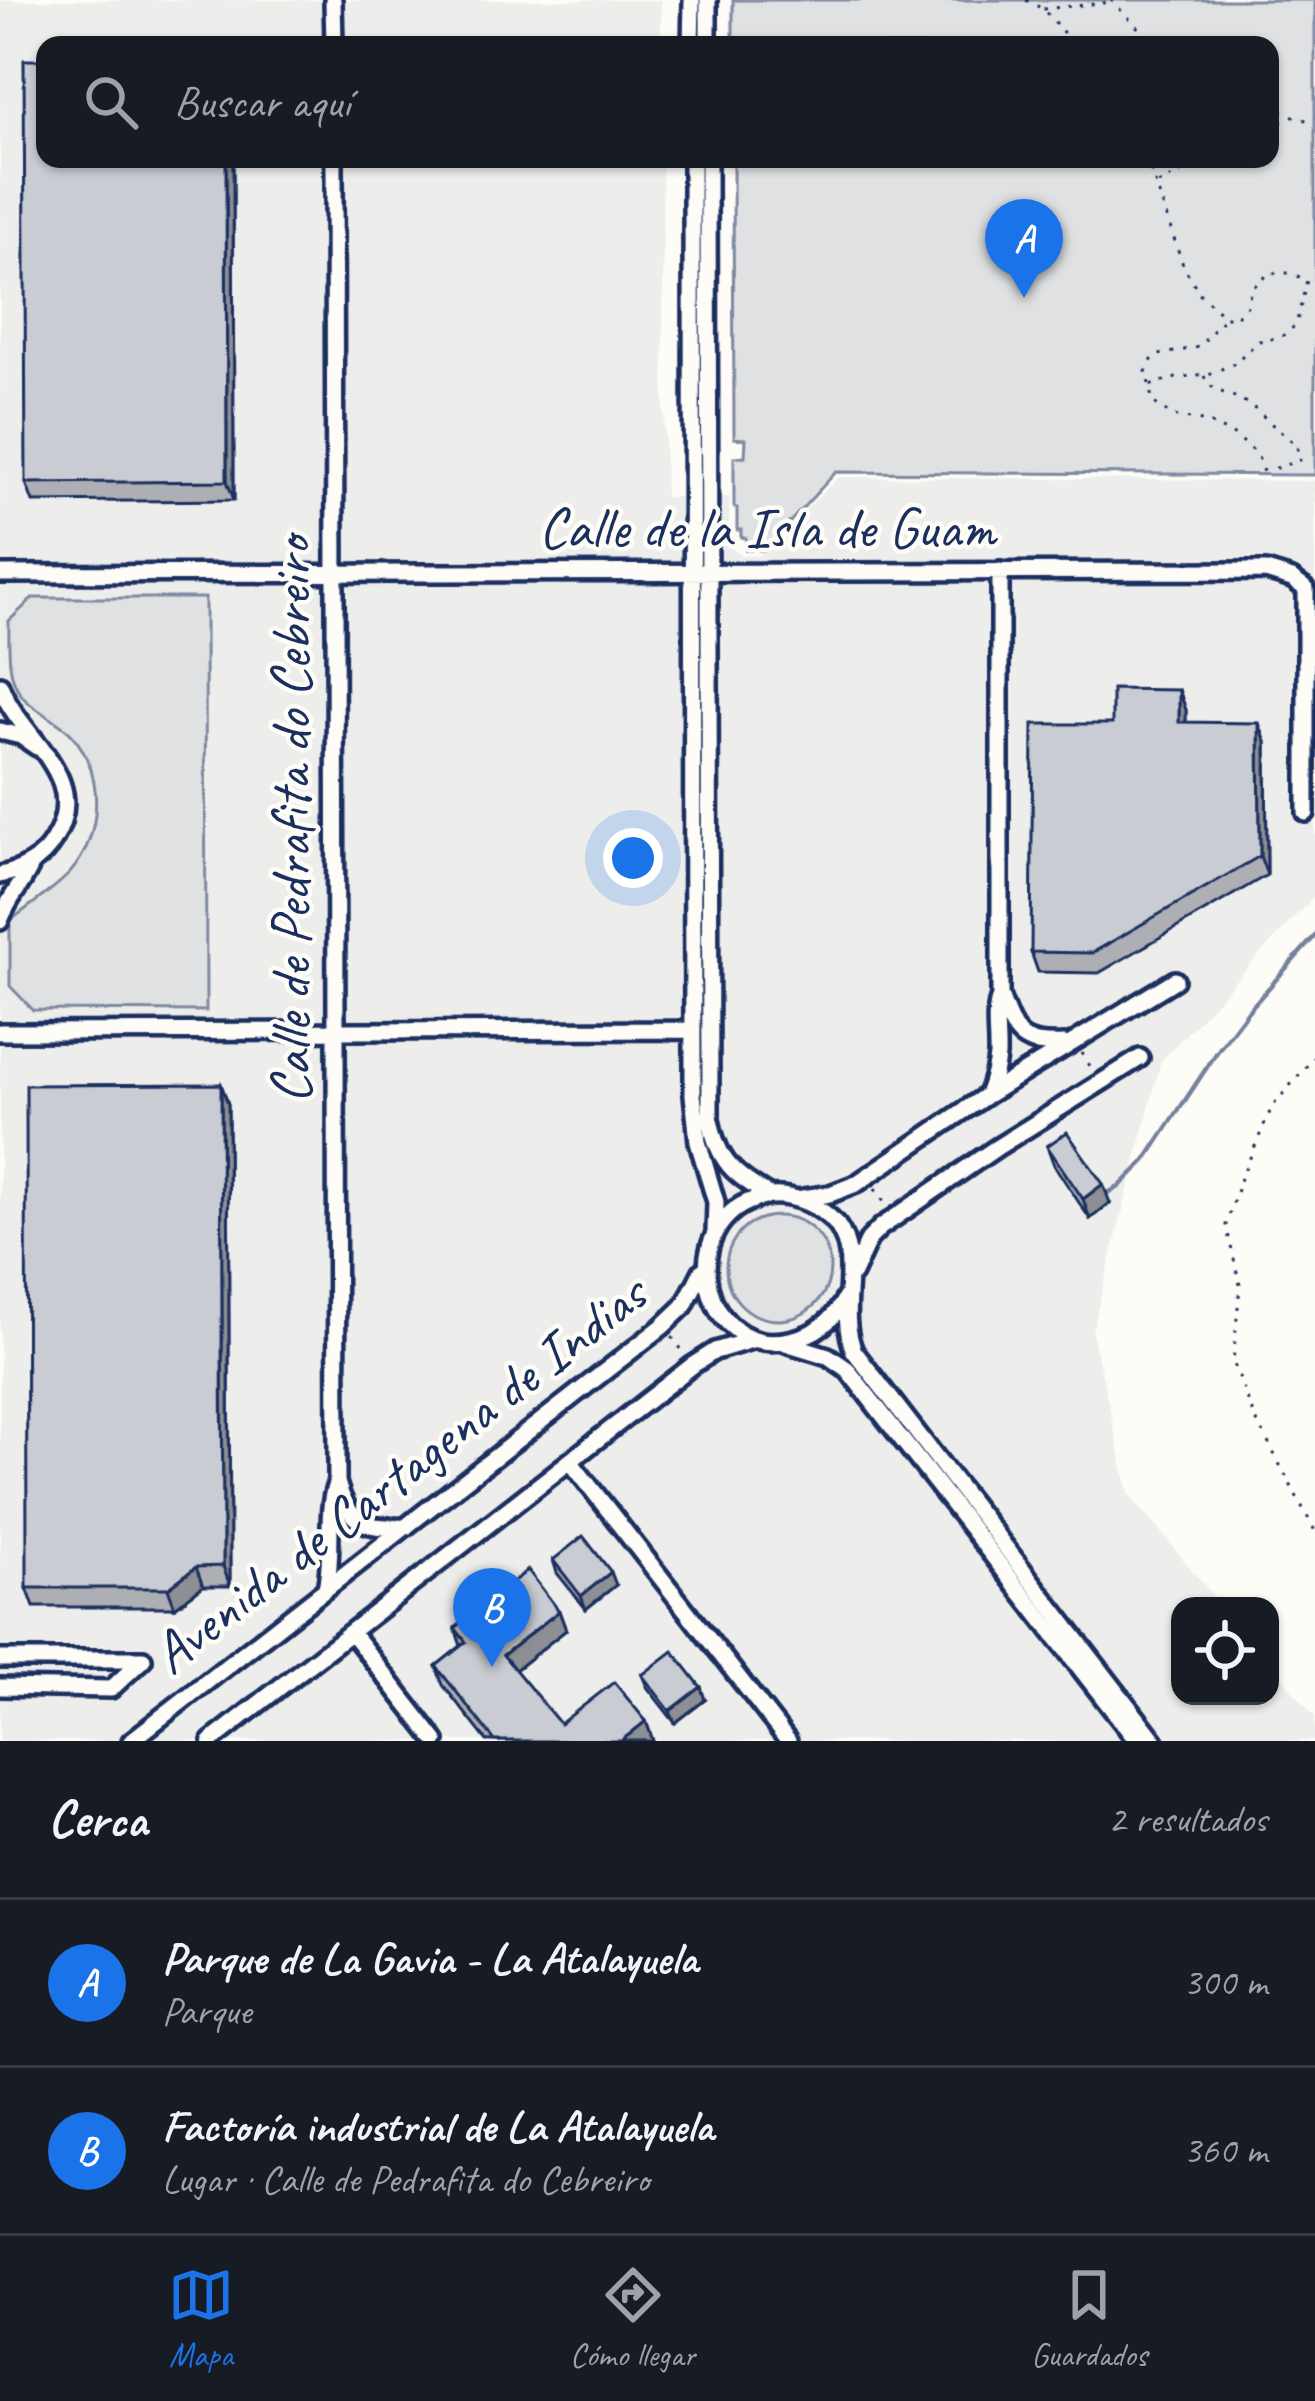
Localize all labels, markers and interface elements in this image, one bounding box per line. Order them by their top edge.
search box [36,36,1279,168]
icon: search [78,69,144,135]
text: Buscar aquí [174,74,350,131]
pin: A [985,199,1063,298]
street label: Calle de la Isla de Guam [539,492,998,564]
street label: Calle de Pedrafita do Cebreiro [255,531,327,1103]
your location [603,828,663,888]
street label: Avenida de Cartagena de Indias [137,1256,664,1689]
pin: B [453,1568,531,1667]
map controls [1171,1597,1279,1705]
button: locate [1171,1597,1279,1705]
text: Cerca [48,1787,147,1851]
text: 2 resultados [1108,1795,1267,1844]
text: Parque de La Gavia - La Atalayuela [162,1930,698,1987]
text: A [77,1958,97,2007]
text: 300 m [1183,1958,1267,2007]
text: Parque [162,1987,251,2036]
text: Factoría industrial de La Atalayuela [162,2098,713,2155]
text: B [77,2126,97,2175]
text: 360 m [1183,2126,1267,2175]
text: Lugar · Calle de Pedrafita do Cebreiro [162,2155,649,2204]
tab: Mapa [168,2262,234,2376]
tab: Cómo llegar [570,2262,695,2376]
tab: Guardados [1031,2262,1147,2376]

